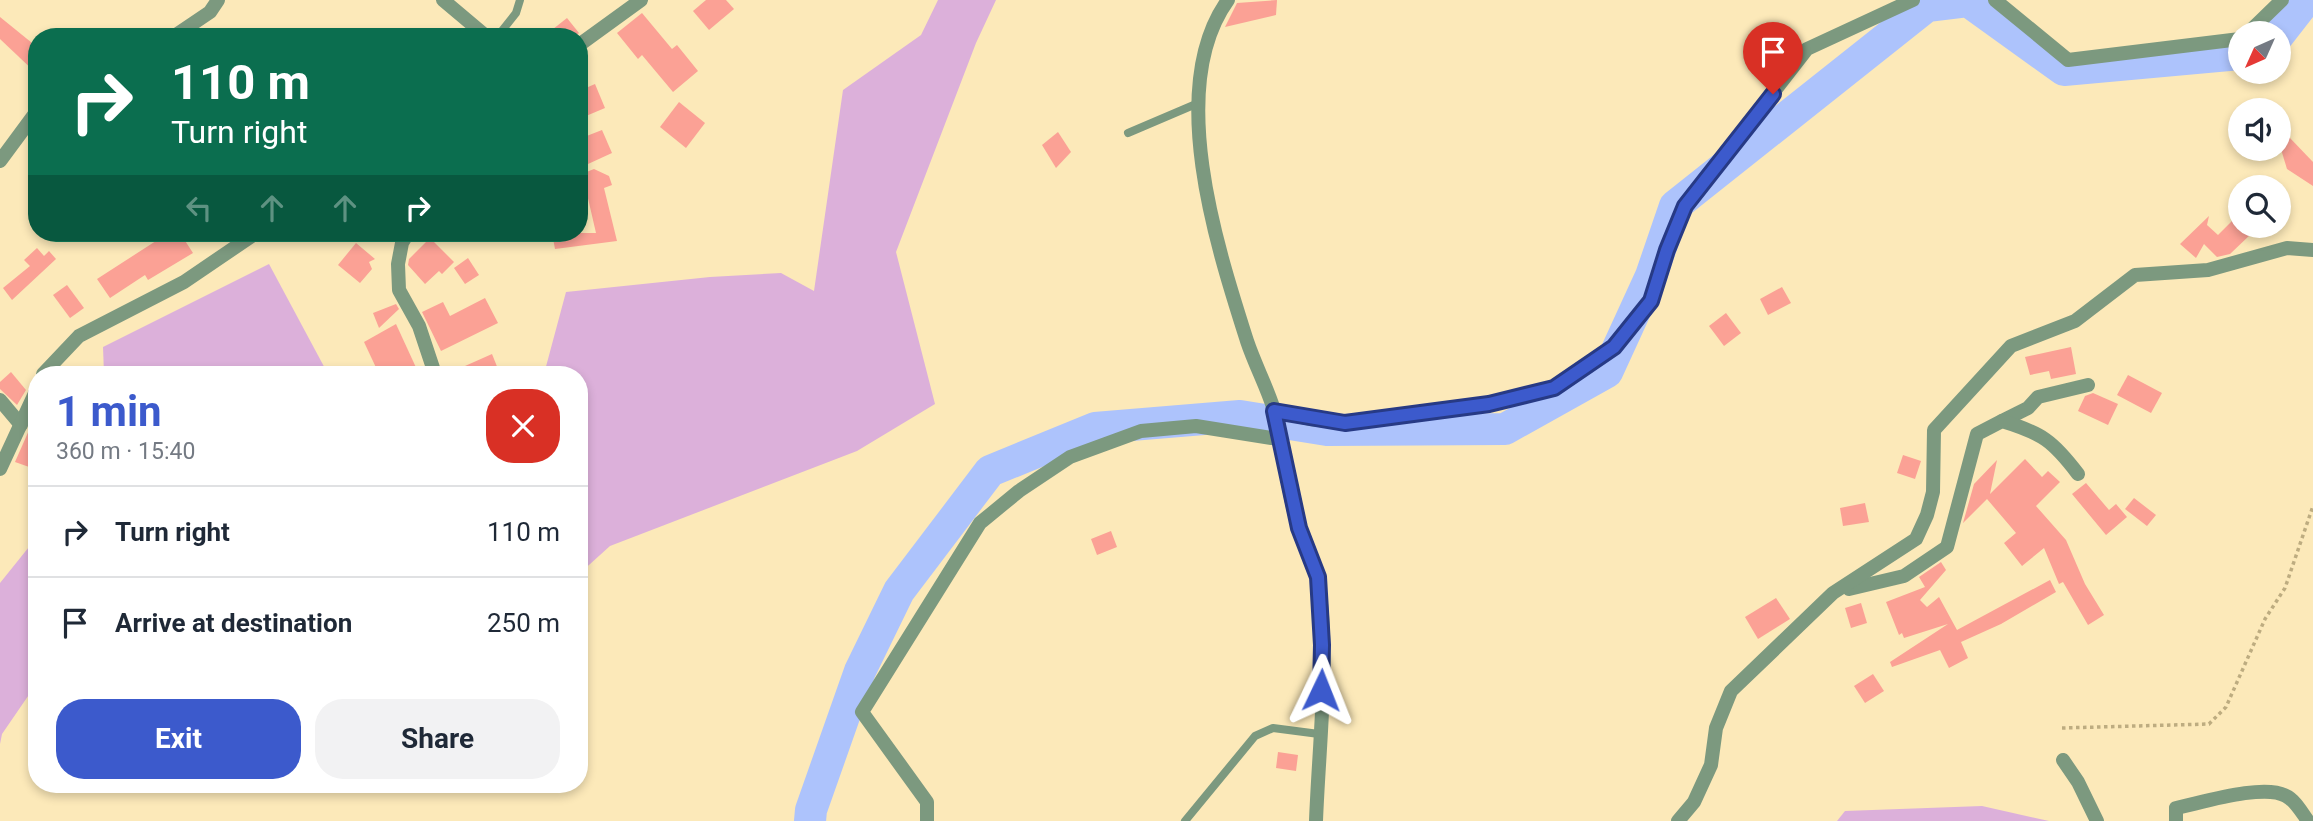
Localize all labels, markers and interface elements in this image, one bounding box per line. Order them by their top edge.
north arrow [2228,21,2291,84]
map controls [2228,21,2291,238]
pin [1743,22,1803,94]
icon: arrive [1754,33,1792,71]
text: 110 m [171,54,310,111]
icon: right [56,56,147,147]
button: sound [2228,98,2291,161]
text: Turn right [171,113,307,151]
button: search [2228,175,2291,238]
icon: left [180,189,218,227]
icon: ahead [253,189,291,227]
icon: ahead [326,189,364,227]
icon: right [399,189,437,227]
text: 1 min [56,387,162,436]
button: close [486,389,560,463]
text: 360 m · 15:40 [56,438,195,465]
icon: right [56,513,94,551]
text: Turn right [115,517,230,547]
text: 110 m [487,517,560,547]
icon: arrive [56,604,94,642]
text: Arrive at destination [115,608,352,638]
text: 250 m [487,608,560,638]
position arrow [1284,653,1358,727]
button: Exit [56,699,301,779]
button: Share [315,699,560,779]

